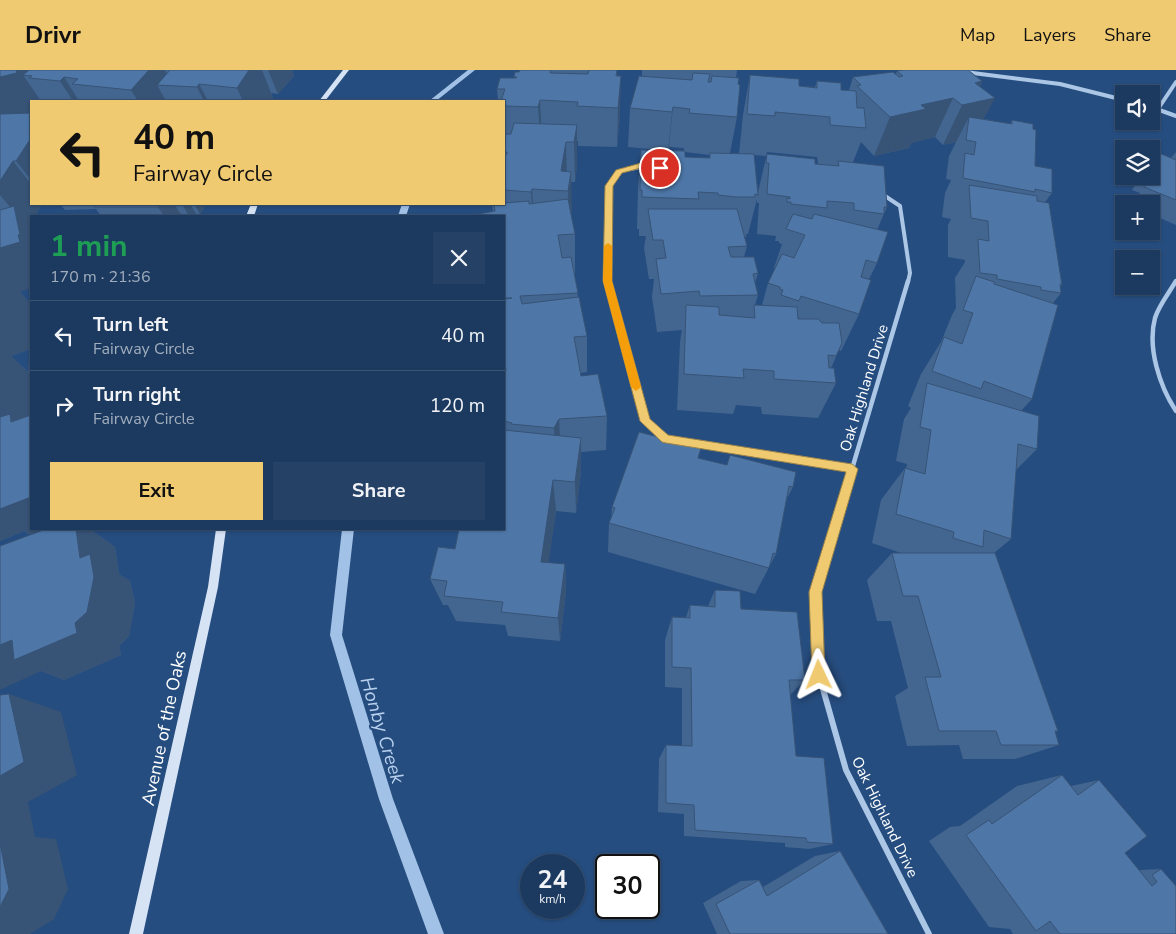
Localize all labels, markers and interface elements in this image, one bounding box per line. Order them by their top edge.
text: Drivr [25,19,81,51]
text: Map [960,23,995,47]
text: Layers [1023,23,1076,47]
text: Share [1104,23,1151,47]
map controls [1115,85,1160,295]
button: sound [1115,85,1160,130]
text: 40 m [133,114,215,161]
icon: left [50,120,115,185]
button: layers [1115,140,1160,185]
pin [639,147,681,189]
icon: arrive [646,154,674,182]
text: Fairway Circle [133,159,273,189]
button: + [1115,195,1160,240]
text: 1 min [50,226,128,267]
button: close [433,232,485,284]
button: − [1115,250,1160,295]
text: 170 m · 21:36 [50,266,151,288]
text: Turn left [93,312,168,338]
icon: left [50,322,78,350]
street label: Oak Highland Drive [835,322,893,454]
text: 40 m [441,323,485,349]
text: Fairway Circle [93,338,195,360]
text: Turn right [93,382,180,408]
icon: right [50,392,78,420]
text: 120 m [430,393,485,419]
text: Fairway Circle [93,408,195,430]
button: Exit [50,462,263,520]
button: Share [273,462,485,520]
street label: Avenue of the Oaks [136,648,192,808]
position arrow [792,648,844,700]
water label: Honby Creek [353,674,411,787]
street label: Oak Highland Drive [847,753,923,881]
speed limit sign: 30 [595,854,660,919]
text: 24 [537,863,568,897]
text: km/h [539,891,566,907]

